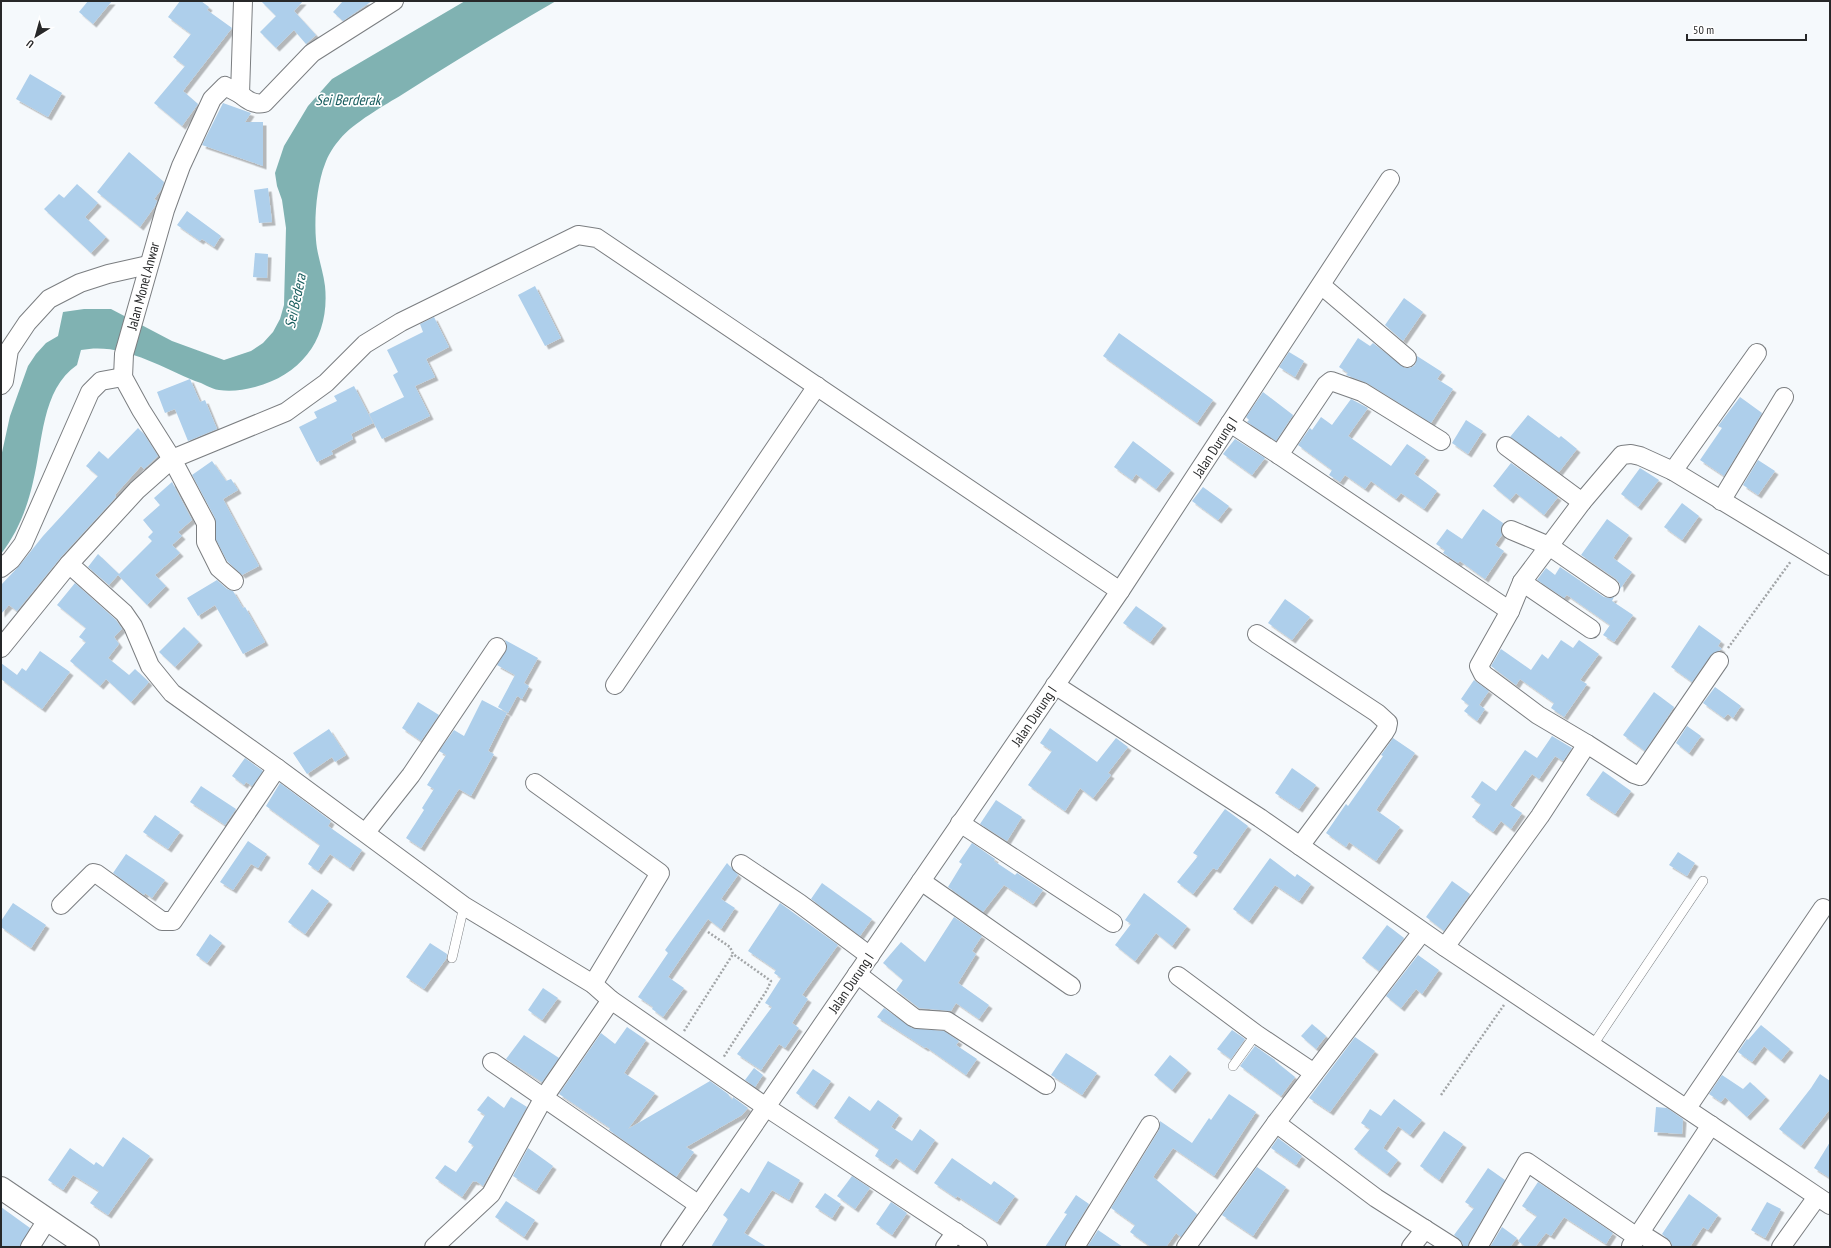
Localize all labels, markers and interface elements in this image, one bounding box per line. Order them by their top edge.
north arrow [16,16,56,56]
scale bar [1687,16,1806,42]
text: 50 m [1693,22,1714,37]
text: U [23,36,36,51]
water label: Sei Berderak [315,90,383,109]
street label: Jalan Monel Anwar [122,240,163,333]
water label: Sei Bedera [280,271,310,330]
street label: Jalan Durung I [1188,413,1241,482]
street label: Jalan Durung I [1007,682,1061,750]
street label: Jalan Durung I [824,949,878,1017]

